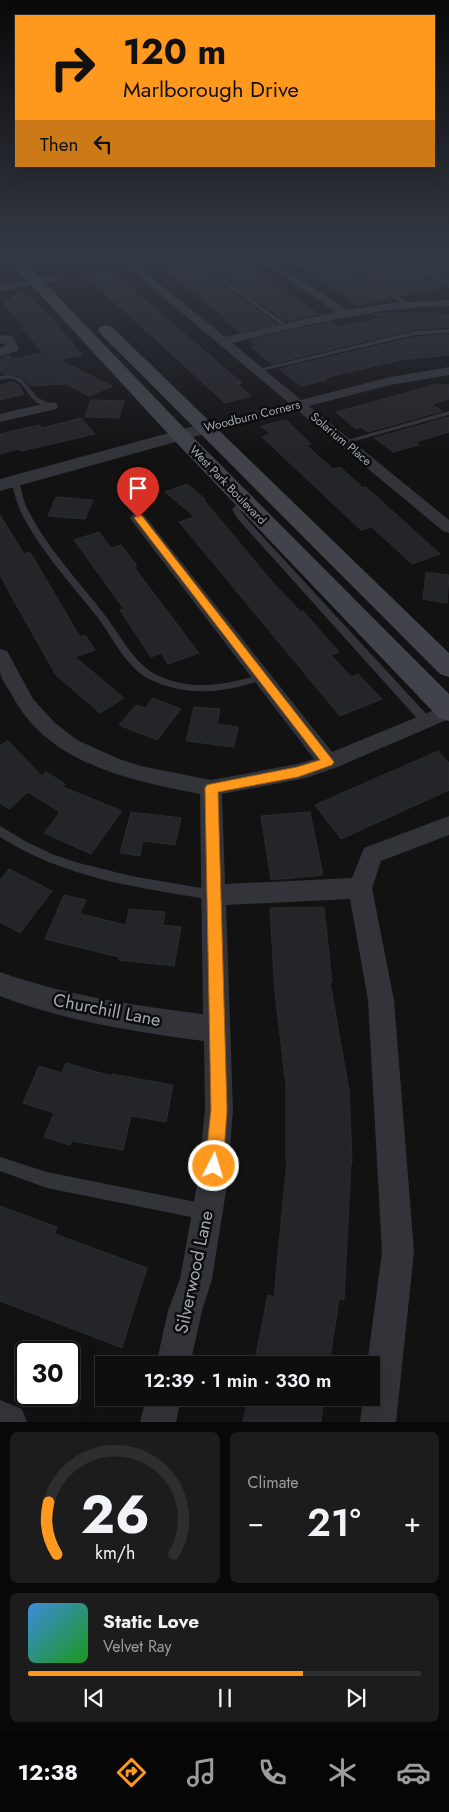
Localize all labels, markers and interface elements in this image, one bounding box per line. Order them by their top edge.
text: 120 m [123,27,226,77]
icon: right [40,35,105,100]
text: Marlborough Drive [123,73,299,105]
icon: left [89,130,117,158]
text: Then [40,131,79,158]
street label: Woodburn Corners [202,395,302,437]
street label: Solarium Place [306,408,376,470]
street label: West Park Boulevard [186,441,270,529]
pin [117,467,159,518]
icon: arrive [124,474,152,502]
street label: Churchill Lane [51,987,163,1033]
position arrow [187,1139,239,1191]
street label: Silverwood Lane [168,1208,220,1336]
speed limit sign: 30 [15,1341,80,1406]
text: 12:39 · 1 min · 330 m [144,1367,331,1394]
text: Climate [248,1471,299,1494]
text: 26 [80,1477,149,1553]
text: 21° [307,1495,361,1550]
text: − [248,1502,264,1543]
text: + [404,1502,421,1543]
text: km/h [95,1540,135,1566]
text: Static Love [103,1608,199,1635]
text: Velvet Ray [103,1635,172,1658]
icon: previous [80,1684,108,1712]
icon: pause [211,1684,239,1712]
icon: next [342,1684,370,1712]
icon: directions [114,1755,149,1790]
icon: music [184,1755,219,1790]
icon: phone [255,1755,290,1790]
icon: climate [325,1755,360,1790]
icon: car [396,1755,431,1790]
text: 12:38 [18,1756,78,1788]

